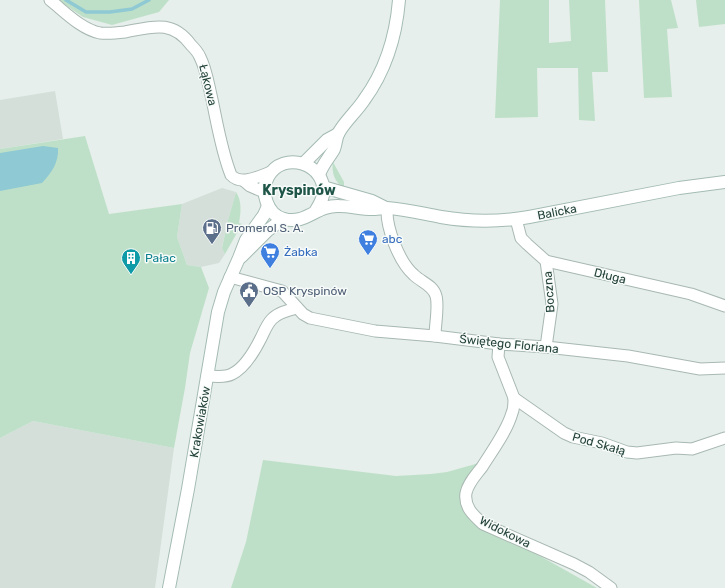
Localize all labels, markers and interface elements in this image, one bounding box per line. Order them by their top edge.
street label: Łąkowa [196,63,220,107]
district label: Kryspinów [262,182,336,199]
street label: Balicka [536,201,578,223]
fuel station icon: Promerol S. A. [201,217,223,245]
place label: Promerol S. A. [226,221,304,235]
supermarket icon: abc [357,228,379,256]
place label: abc [382,232,403,246]
supermarket icon: Żabka [259,241,281,269]
place label: Żabka [284,245,318,259]
building icon: Pałac [120,247,142,275]
place label: Pałac [145,251,176,265]
street label: Długa [592,265,628,287]
street label: Boczna [541,271,557,313]
public building icon: OSP Kryspinów [238,280,260,308]
place label: OSP Kryspinów [263,284,347,298]
street label: Świętego Floriana [459,332,559,356]
street label: Krakowiaków [187,385,213,459]
street label: Pod Skałą [571,430,627,458]
street label: Widokowa [477,513,533,551]

